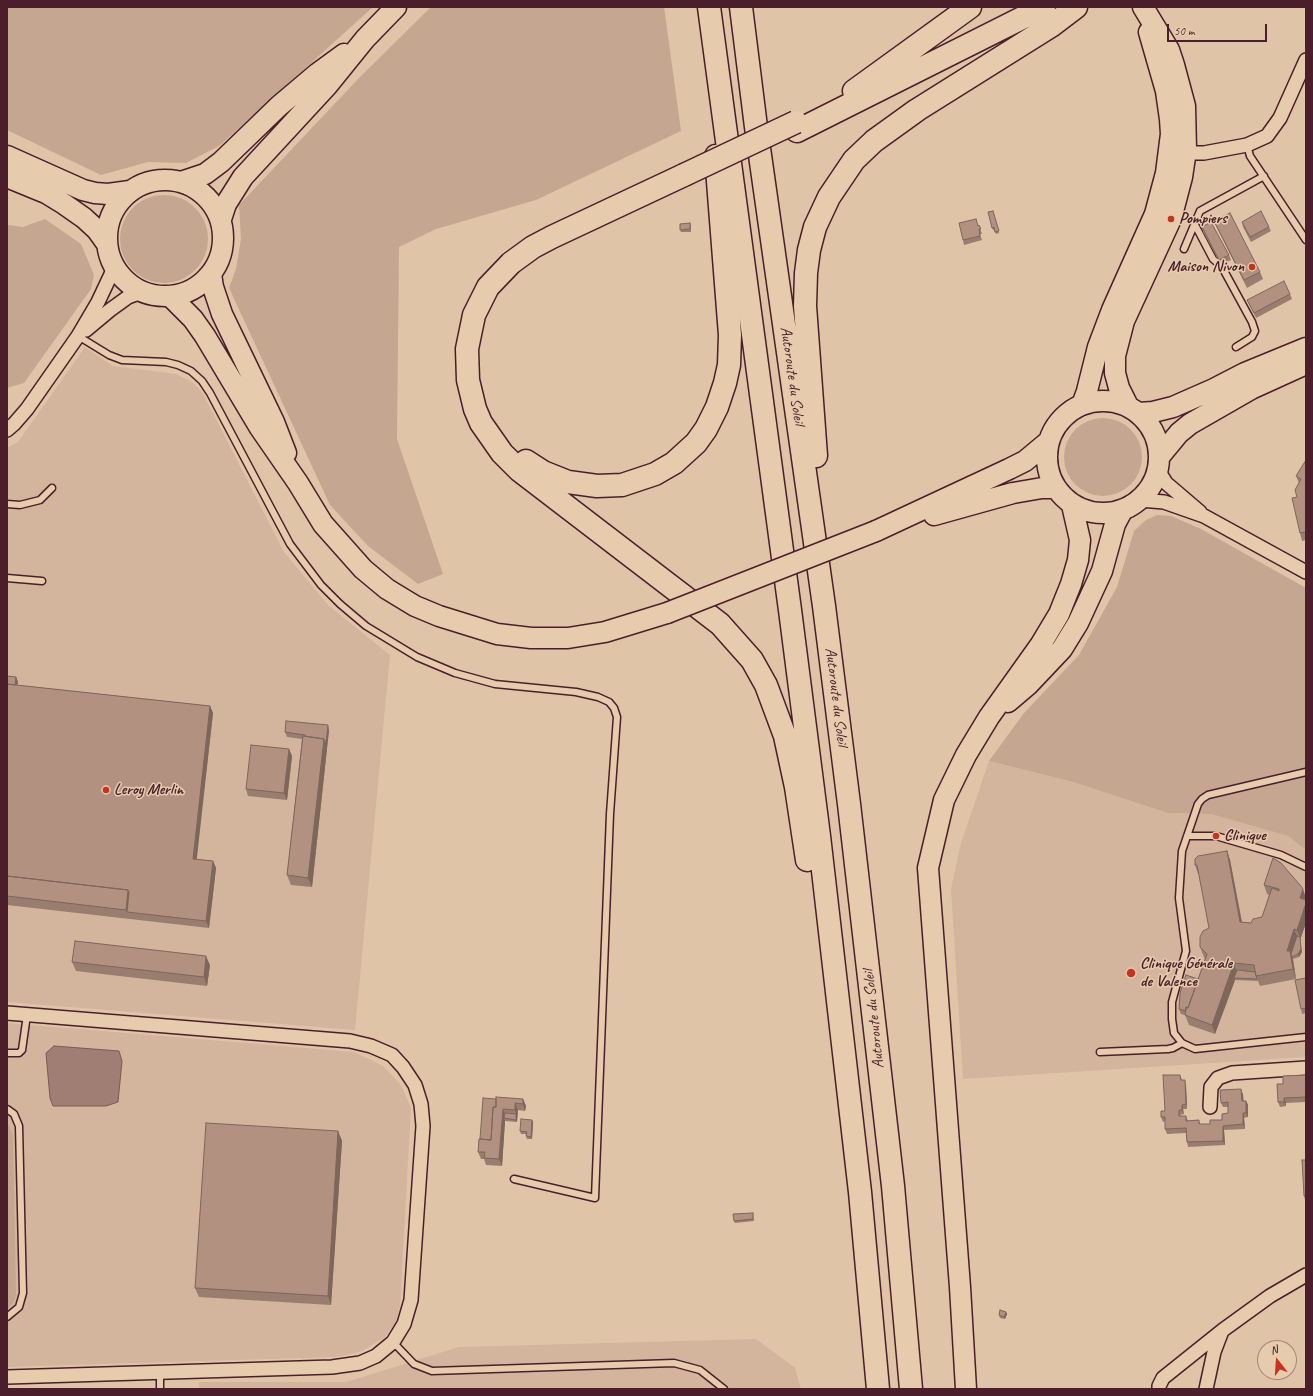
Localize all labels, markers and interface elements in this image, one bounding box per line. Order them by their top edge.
scale bar [1169,16,1269,42]
text: 50 m [1174,23,1194,39]
place label: Pompiers [1179,209,1227,229]
marker: Pompiers [1166,214,1176,224]
place label: Maison Nivon [1168,257,1244,277]
marker: Maison Nivon [1247,262,1257,272]
street label: Autoroute du Soleil [776,326,808,426]
street label: Autoroute du Soleil [820,647,852,747]
place label: Leroy Merlin [114,780,183,800]
marker: Leroy Merlin [101,785,111,795]
place label: Clinique [1224,826,1265,846]
marker: Clinique [1211,831,1221,841]
place label: Clinique Générale de Valence [1140,954,1232,992]
marker: Clinique Générale de Valence [1125,967,1137,979]
street label: Autoroute du Soleil [859,969,889,1069]
north arrow [1257,1340,1297,1380]
text: N [1268,1342,1279,1357]

